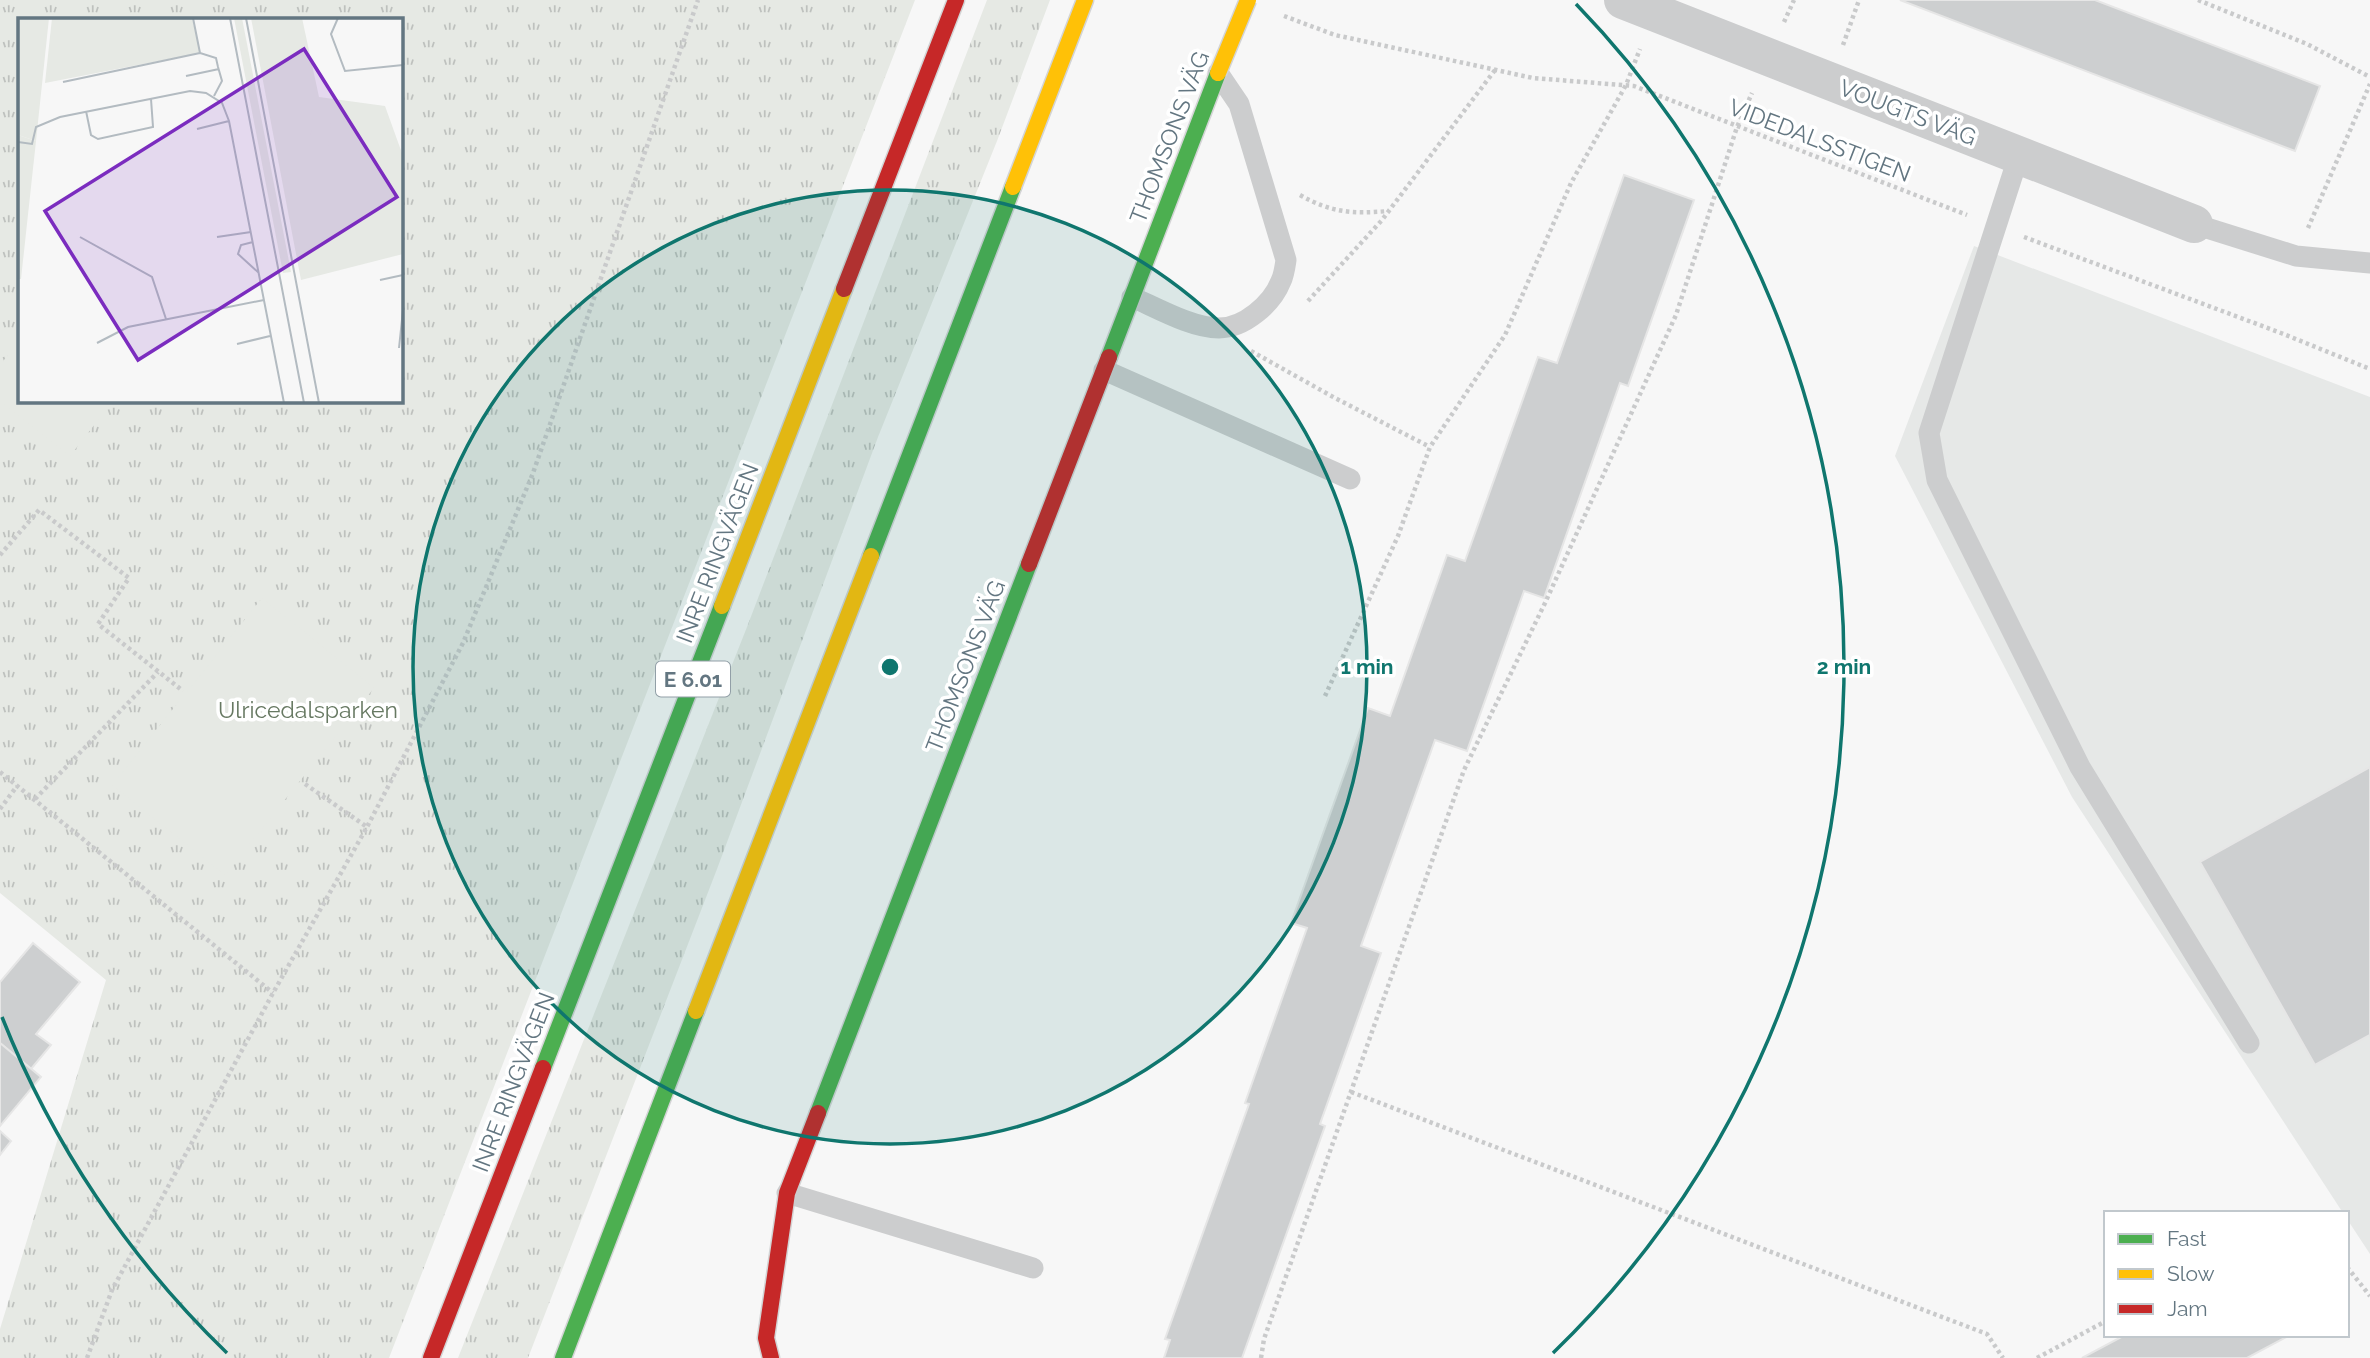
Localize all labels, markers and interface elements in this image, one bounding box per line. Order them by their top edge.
inset map [18,18,402,402]
street label: THOMSONS VÄG [1124,47,1214,227]
street label: VOUGTS VÄG [1836,73,1980,151]
street label: VIDEDALSSTIGEN [1725,93,1915,187]
street label: INRE RINGVÄGEN [670,459,764,647]
street label: THOMSONS VÄG [920,576,1010,756]
text: 1 min [1340,654,1394,679]
text: 2 min [1817,654,1871,679]
centre of rings [878,655,902,679]
road number: E 6.01 [656,662,730,696]
park label: Ulricedalsparken [218,696,398,723]
street label: INRE RINGVÄGEN [466,988,560,1176]
legend [2104,1211,2349,1337]
text: Fast [2167,1226,2207,1251]
text: Slow [2167,1261,2215,1286]
text: Jam [2167,1296,2208,1321]

